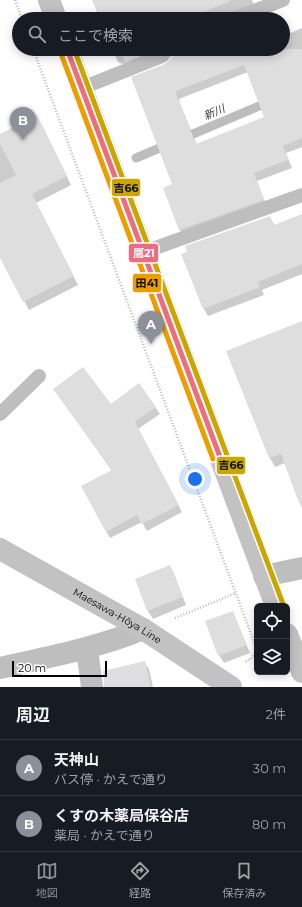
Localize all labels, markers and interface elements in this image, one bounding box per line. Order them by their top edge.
search box [12,12,290,56]
icon: search [26,23,48,45]
text: ここで検索 [58,26,133,45]
water label: 新川 [201,101,228,123]
pin: B [10,107,36,140]
line badge: 吉66 [111,178,141,197]
text: 吉66 [113,181,139,195]
line badge: 鷹21 [128,243,159,263]
text: 鷹21 [133,246,155,260]
line badge: 田41 [132,273,162,293]
text: 田41 [136,276,158,290]
pin: A [138,311,164,344]
line badge: 吉66 [216,456,246,475]
text: 吉66 [218,458,244,472]
your location [185,469,205,489]
street label: Maesawa-Hōya Line [71,585,164,646]
map controls [254,603,290,675]
button: locate [254,603,290,639]
button: layers [254,639,290,675]
scale bar [12,659,107,678]
text: 20 m [18,661,46,675]
text: 周辺 [16,705,50,725]
text: 2件 [266,706,286,722]
text: 天神山 [54,750,99,769]
text: A [24,760,34,776]
text: 30 m [253,760,286,776]
text: バス停 · かえで通り [54,771,168,787]
text: くすの木薬局保谷店 [54,806,189,825]
text: B [24,816,34,832]
text: 80 m [252,816,286,832]
text: 薬局 · かえで通り [54,827,155,843]
tab: 地図 [36,860,58,900]
tab: 経路 [129,860,151,900]
tab: 保存済み [222,860,266,900]

